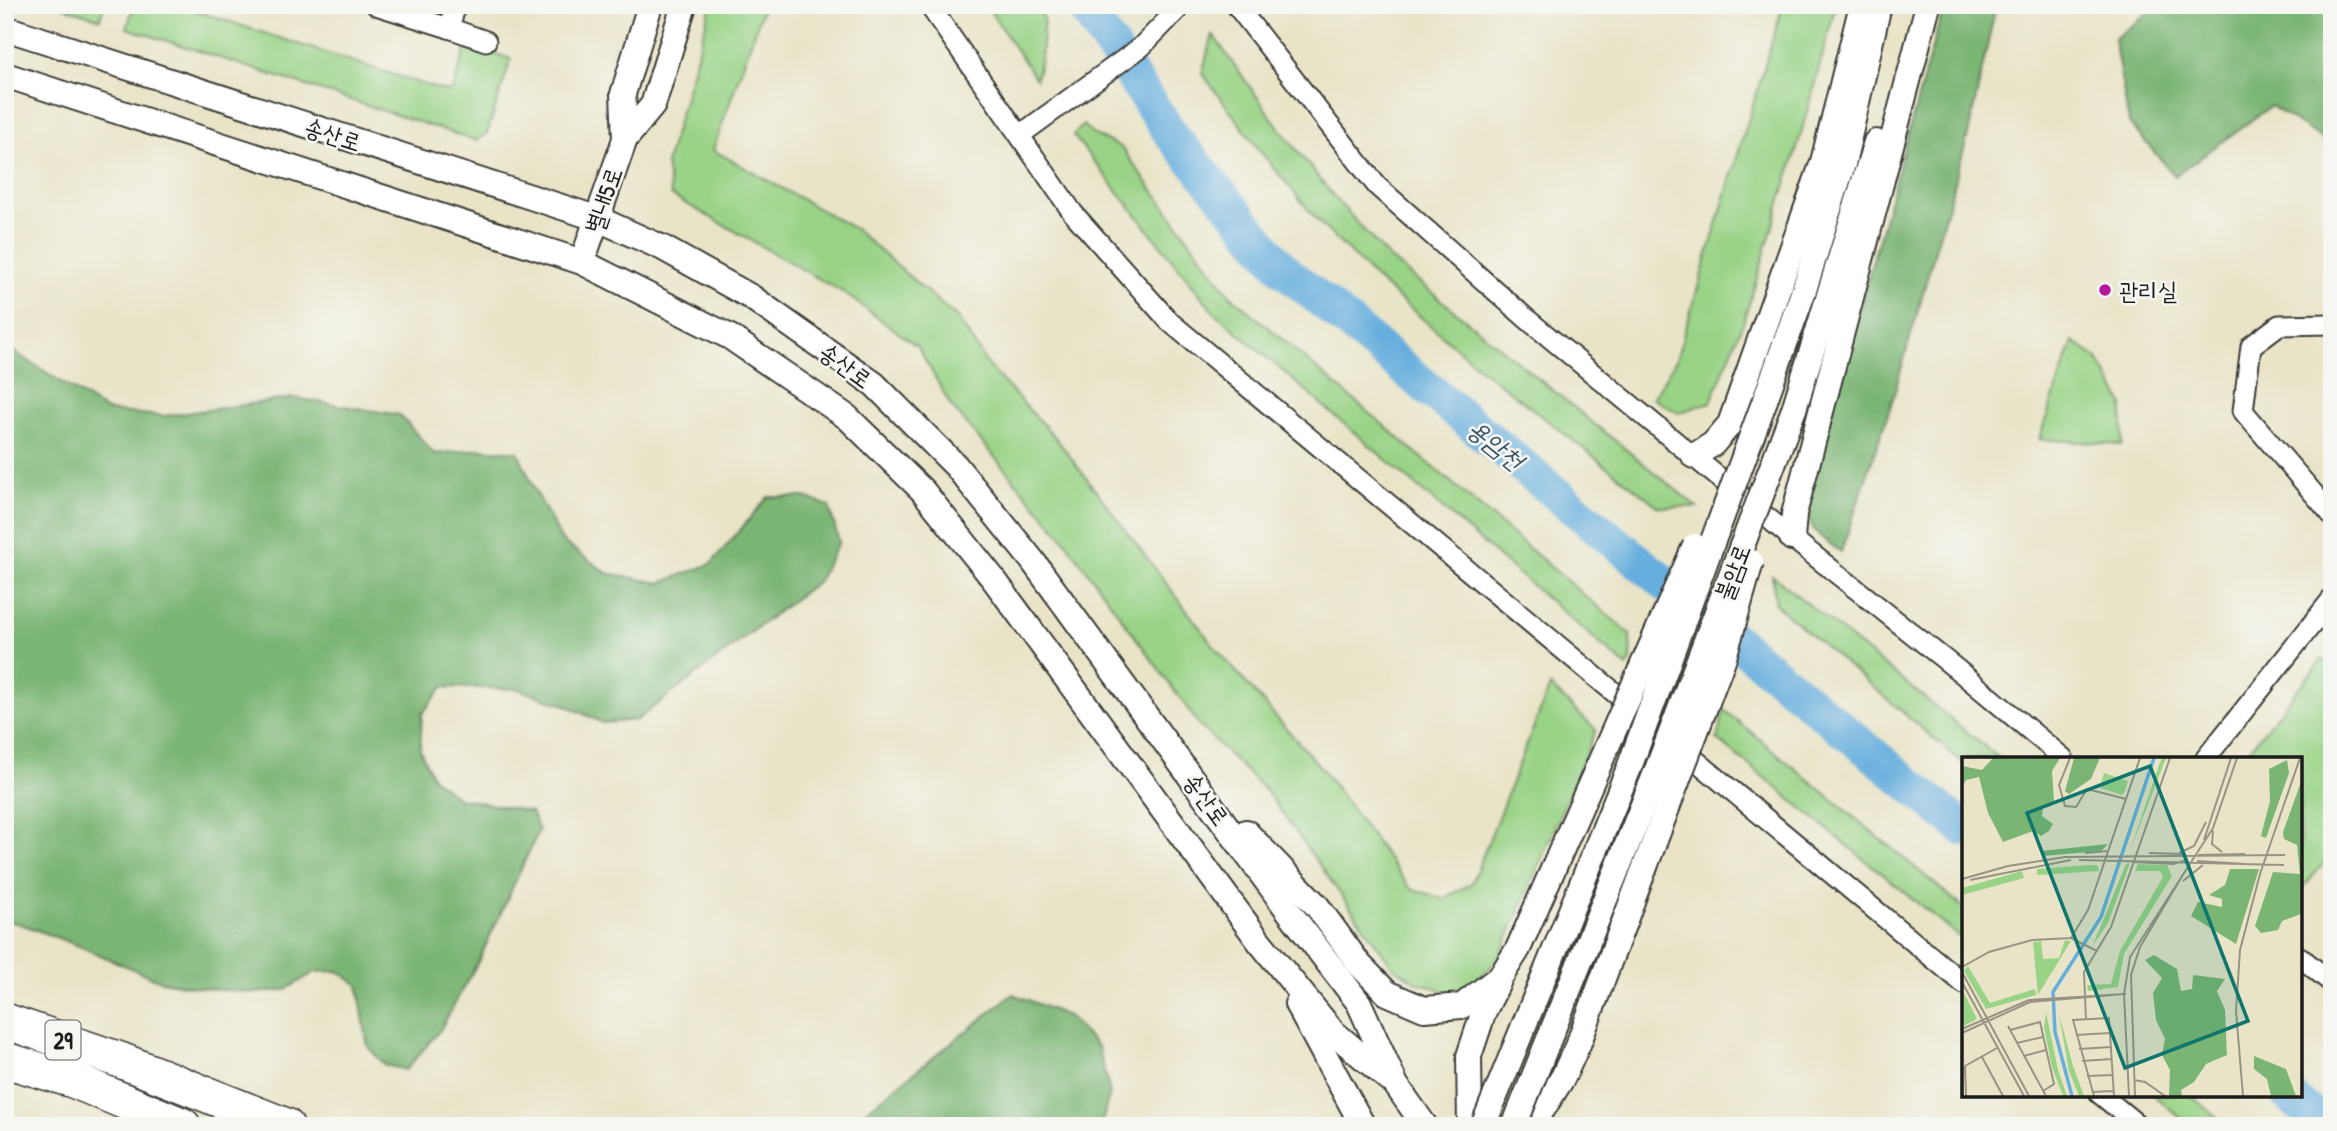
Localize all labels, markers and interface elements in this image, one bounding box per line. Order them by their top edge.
street label: 송산로 [301,110,365,158]
street label: 별내5로 [577,163,629,237]
place label: 관리실 [2119,274,2177,306]
marker: 관리실 [2097,282,2113,298]
street label: 송산로 [813,335,879,395]
water label: 용암천 [1461,411,1534,479]
street label: 불암로 [1707,539,1757,605]
inset map [1962,757,2302,1096]
street label: 송산로 [1177,766,1237,832]
road number: 29 [46,1021,80,1060]

